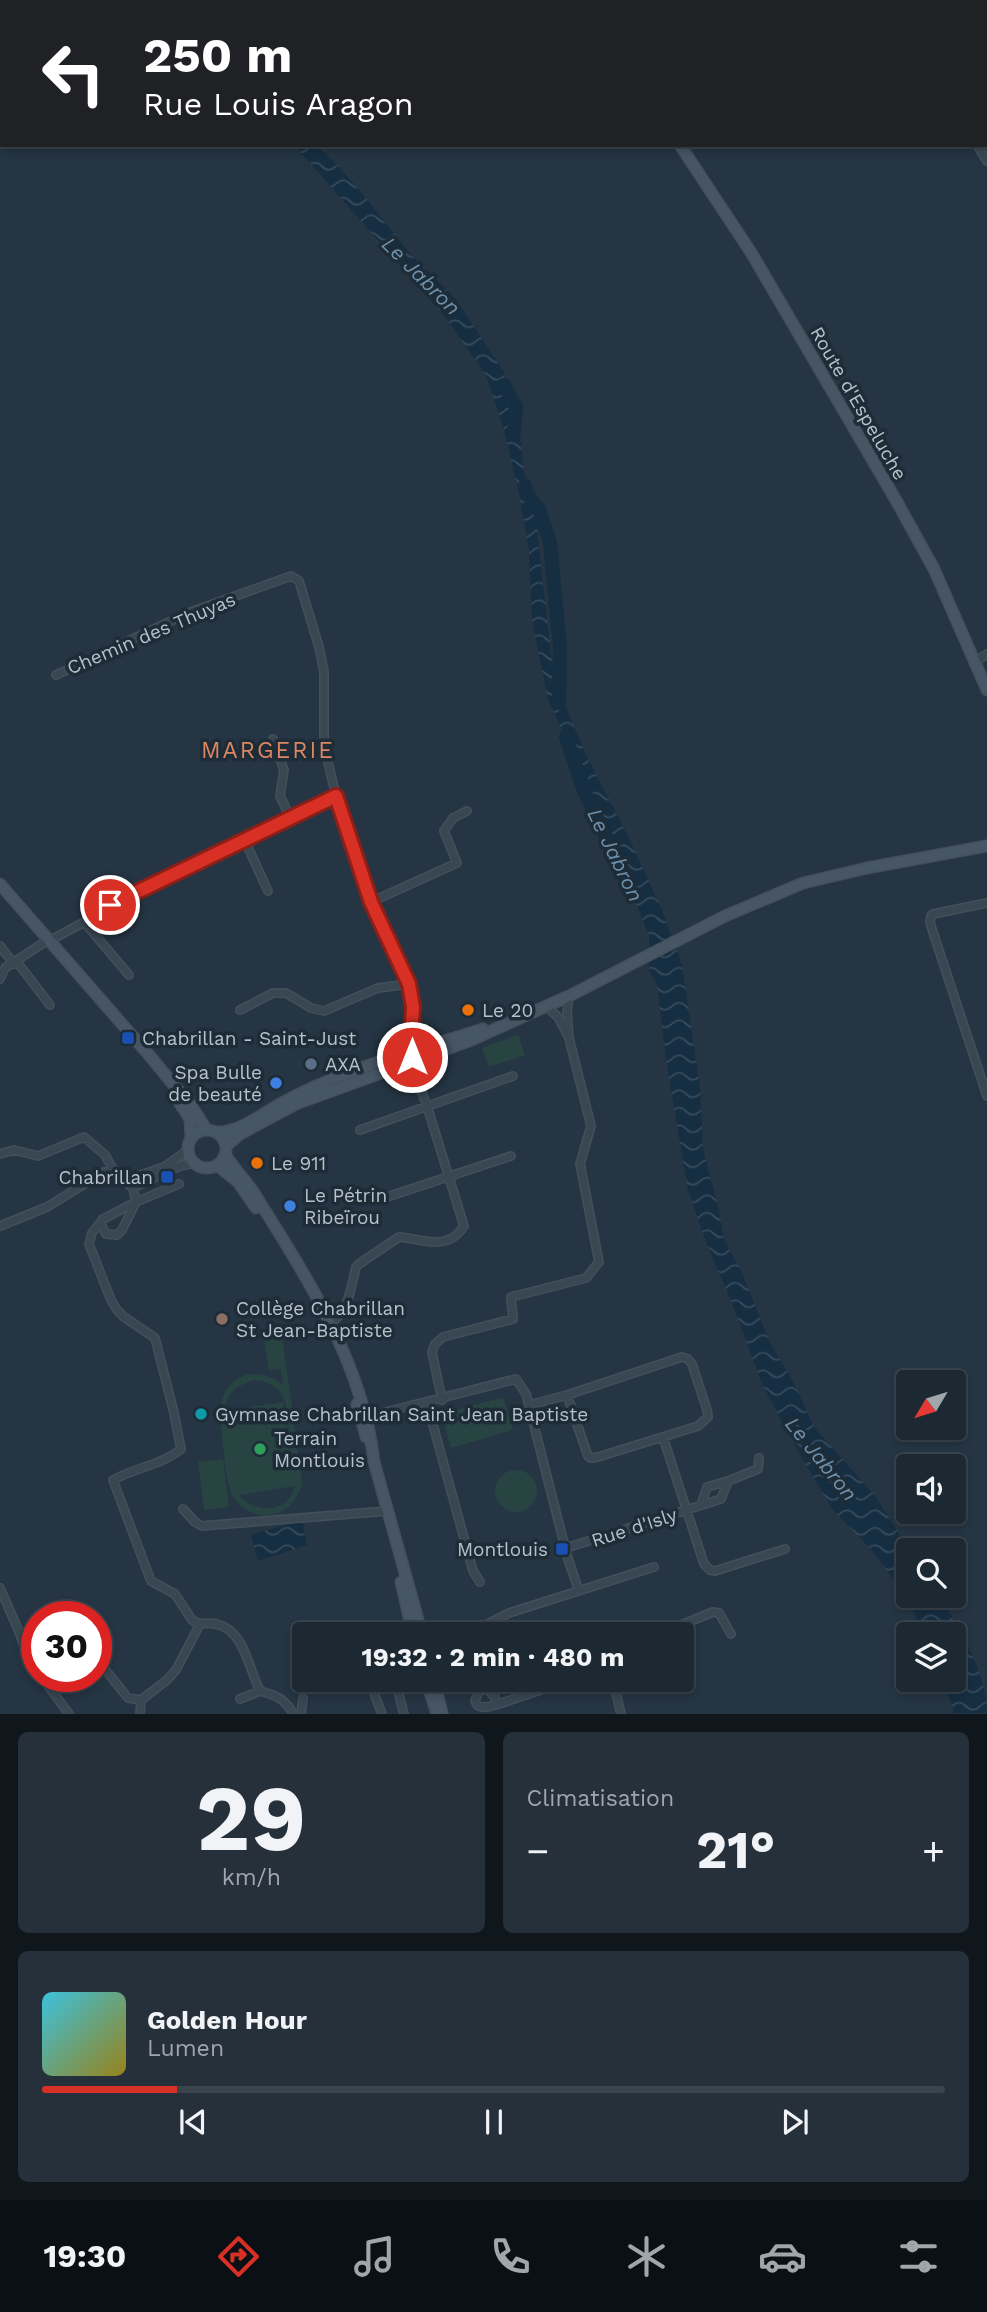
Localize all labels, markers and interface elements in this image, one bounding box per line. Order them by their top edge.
text: 250 m [143,26,292,84]
icon: left [28,28,119,119]
text: Rue Louis Aragon [143,85,414,123]
water label: Le Jabron [377,231,466,320]
street label: Route d'Espeluche [805,323,912,484]
street label: Chemin des Thuyas [63,588,239,679]
district label: MARGERIE [201,737,335,764]
water label: Le Jabron [582,804,649,905]
pin [80,875,140,935]
icon: arrive [91,886,129,924]
place label: Le 20 [482,999,533,1022]
marker: Le 20 [460,1002,476,1018]
position arrow [375,1020,449,1094]
place label: Chabrillan - Saint-Just [142,1027,356,1050]
marker: Chabrillan - Saint-Just [120,1030,136,1046]
place label: AXA [325,1053,361,1076]
marker: AXA [303,1056,319,1072]
place label: Spa Bulle de beauté [168,1061,262,1106]
marker: Spa Bulle de beauté [268,1075,284,1091]
place label: Le 911 [271,1152,326,1175]
marker: Le 911 [249,1155,265,1171]
place label: Chabrillan [59,1166,153,1189]
marker: Chabrillan [159,1169,175,1185]
place label: Le Pétrin Ribeïrou [304,1184,387,1229]
marker: Le Pétrin Ribeïrou [282,1198,298,1214]
place label: Collège Chabrillan St Jean-Baptiste [236,1297,405,1342]
marker: Collège Chabrillan St Jean-Baptiste [214,1311,230,1327]
north arrow [896,1370,966,1440]
map controls [896,1370,966,1692]
place label: Gymnase Chabrillan Saint Jean Baptiste [215,1403,588,1426]
marker: Gymnase Chabrillan Saint Jean Baptiste [193,1406,209,1422]
water label: Le Jabron [780,1412,863,1506]
place label: Terrain Montlouis [274,1427,365,1472]
marker: Terrain Montlouis [252,1441,268,1457]
button: sound [896,1454,966,1524]
street label: Rue d'Isly [588,1503,680,1552]
place label: Montlouis [457,1538,548,1561]
button: search [896,1538,966,1608]
marker: Montlouis [554,1541,570,1557]
speed limit sign: 30 [21,1601,112,1692]
button: layers [896,1622,966,1692]
text: 19:32 · 2 min · 480 m [362,1642,624,1672]
text: 29 [196,1765,306,1872]
text: Climatisation [527,1785,674,1812]
text: 21° [696,1820,775,1881]
text: − [527,1829,549,1873]
text: + [922,1829,945,1873]
text: km/h [222,1864,281,1891]
text: Golden Hour [147,2005,307,2035]
text: Lumen [147,2035,224,2062]
icon: previous [174,2103,212,2141]
icon: pause [475,2103,513,2141]
icon: next [776,2103,814,2141]
icon: directions [214,2232,263,2281]
icon: music [350,2232,399,2281]
icon: phone [486,2232,535,2281]
icon: climate [622,2232,671,2281]
icon: car [758,2232,807,2281]
icon: filters [894,2232,943,2281]
text: 19:30 [44,2237,126,2275]

